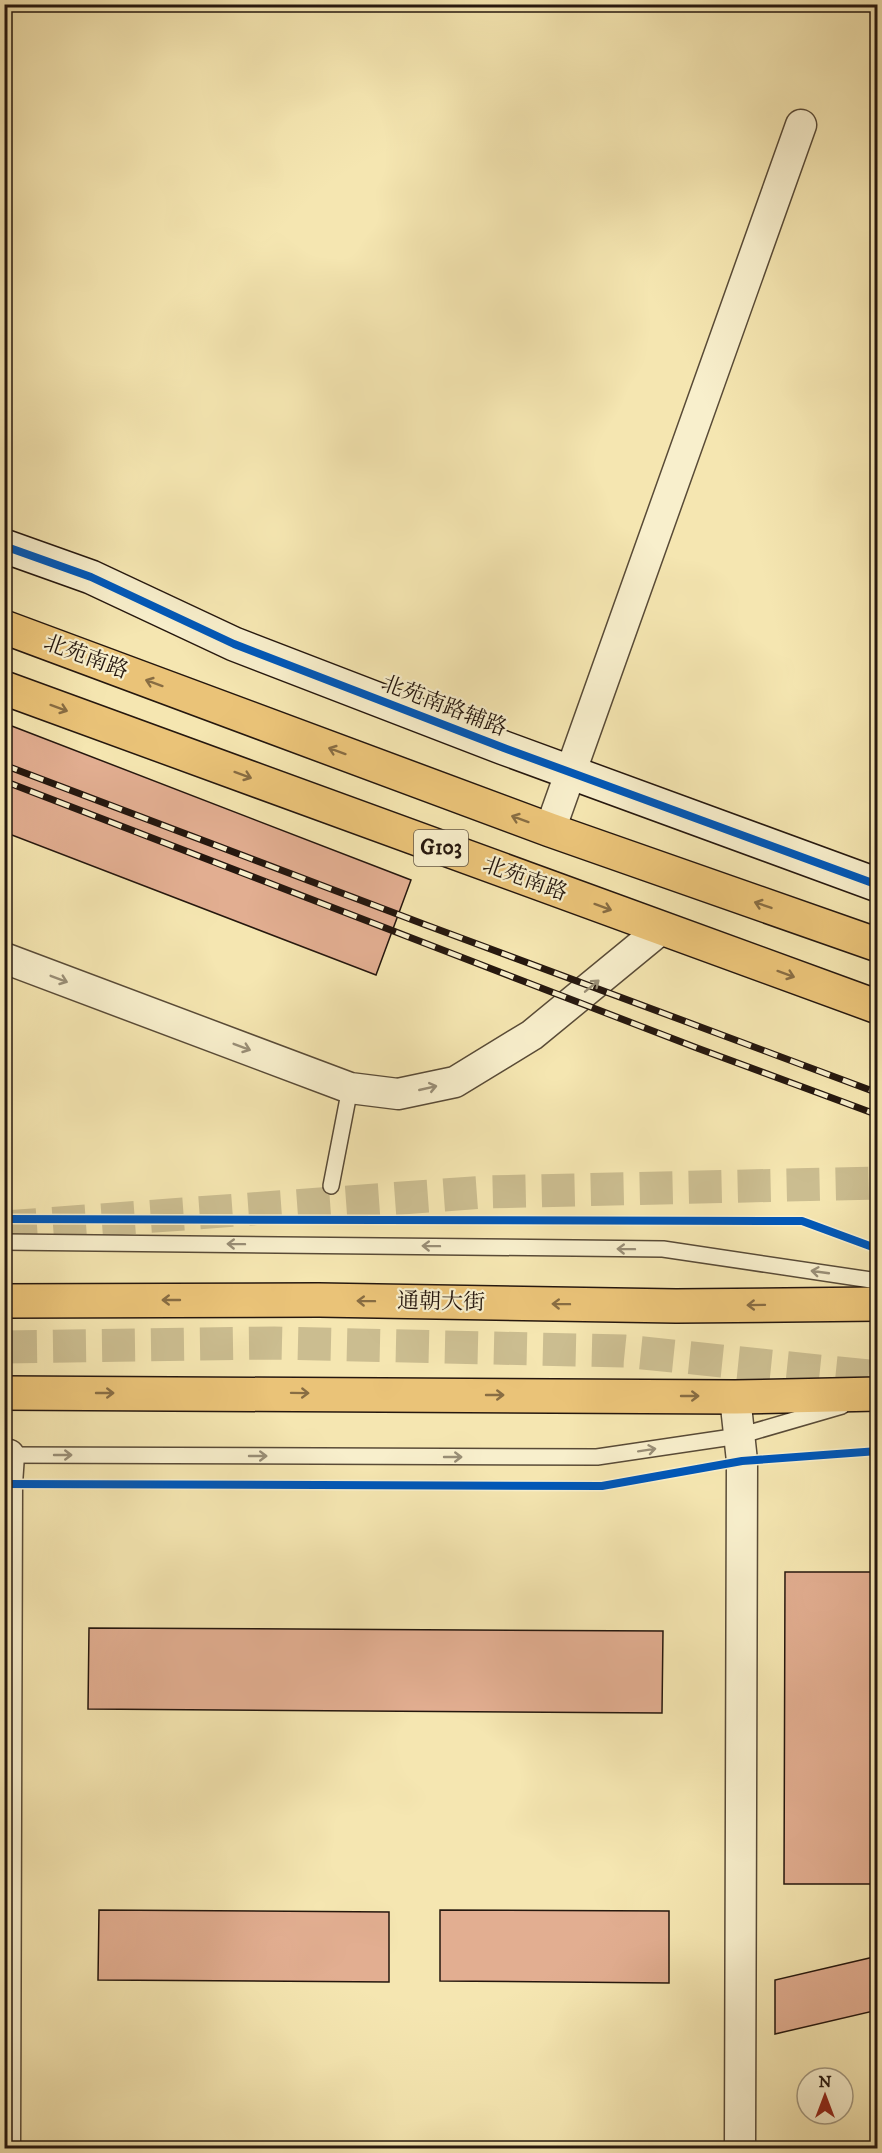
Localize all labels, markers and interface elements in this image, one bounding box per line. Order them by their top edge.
street label: 北苑南路 [40,629,132,685]
street label: 北苑南路辅路 [378,670,510,742]
one-way arrow [145,677,164,688]
one-way arrow [50,704,68,715]
one-way arrow [328,744,347,755]
one-way arrow [233,771,251,782]
one-way arrow [511,812,530,823]
road number: G103 [414,830,468,866]
street label: 北苑南路 [479,851,571,907]
one-way arrow [754,898,773,909]
one-way arrow [593,903,612,914]
one-way arrow [777,969,795,980]
one-way arrow [49,974,68,985]
one-way arrow [584,979,600,992]
one-way arrow [232,1043,251,1054]
one-way arrow [419,1081,438,1093]
one-way arrow [227,1238,247,1250]
one-way arrow [422,1240,442,1252]
one-way arrow [617,1243,637,1255]
one-way arrow [810,1267,830,1278]
street label: 通朝大街 [397,1288,485,1316]
one-way arrow [162,1294,182,1306]
one-way arrow [357,1295,377,1306]
one-way arrow [552,1298,572,1310]
one-way arrow [747,1299,767,1311]
one-way arrow [94,1387,114,1399]
one-way arrow [289,1387,309,1399]
one-way arrow [484,1389,504,1401]
one-way arrow [679,1391,699,1402]
one-way arrow [637,1444,657,1455]
one-way arrow [52,1449,72,1461]
one-way arrow [247,1450,267,1462]
one-way arrow [442,1451,462,1463]
north arrow [795,2066,855,2126]
text: N [818,2072,832,2092]

